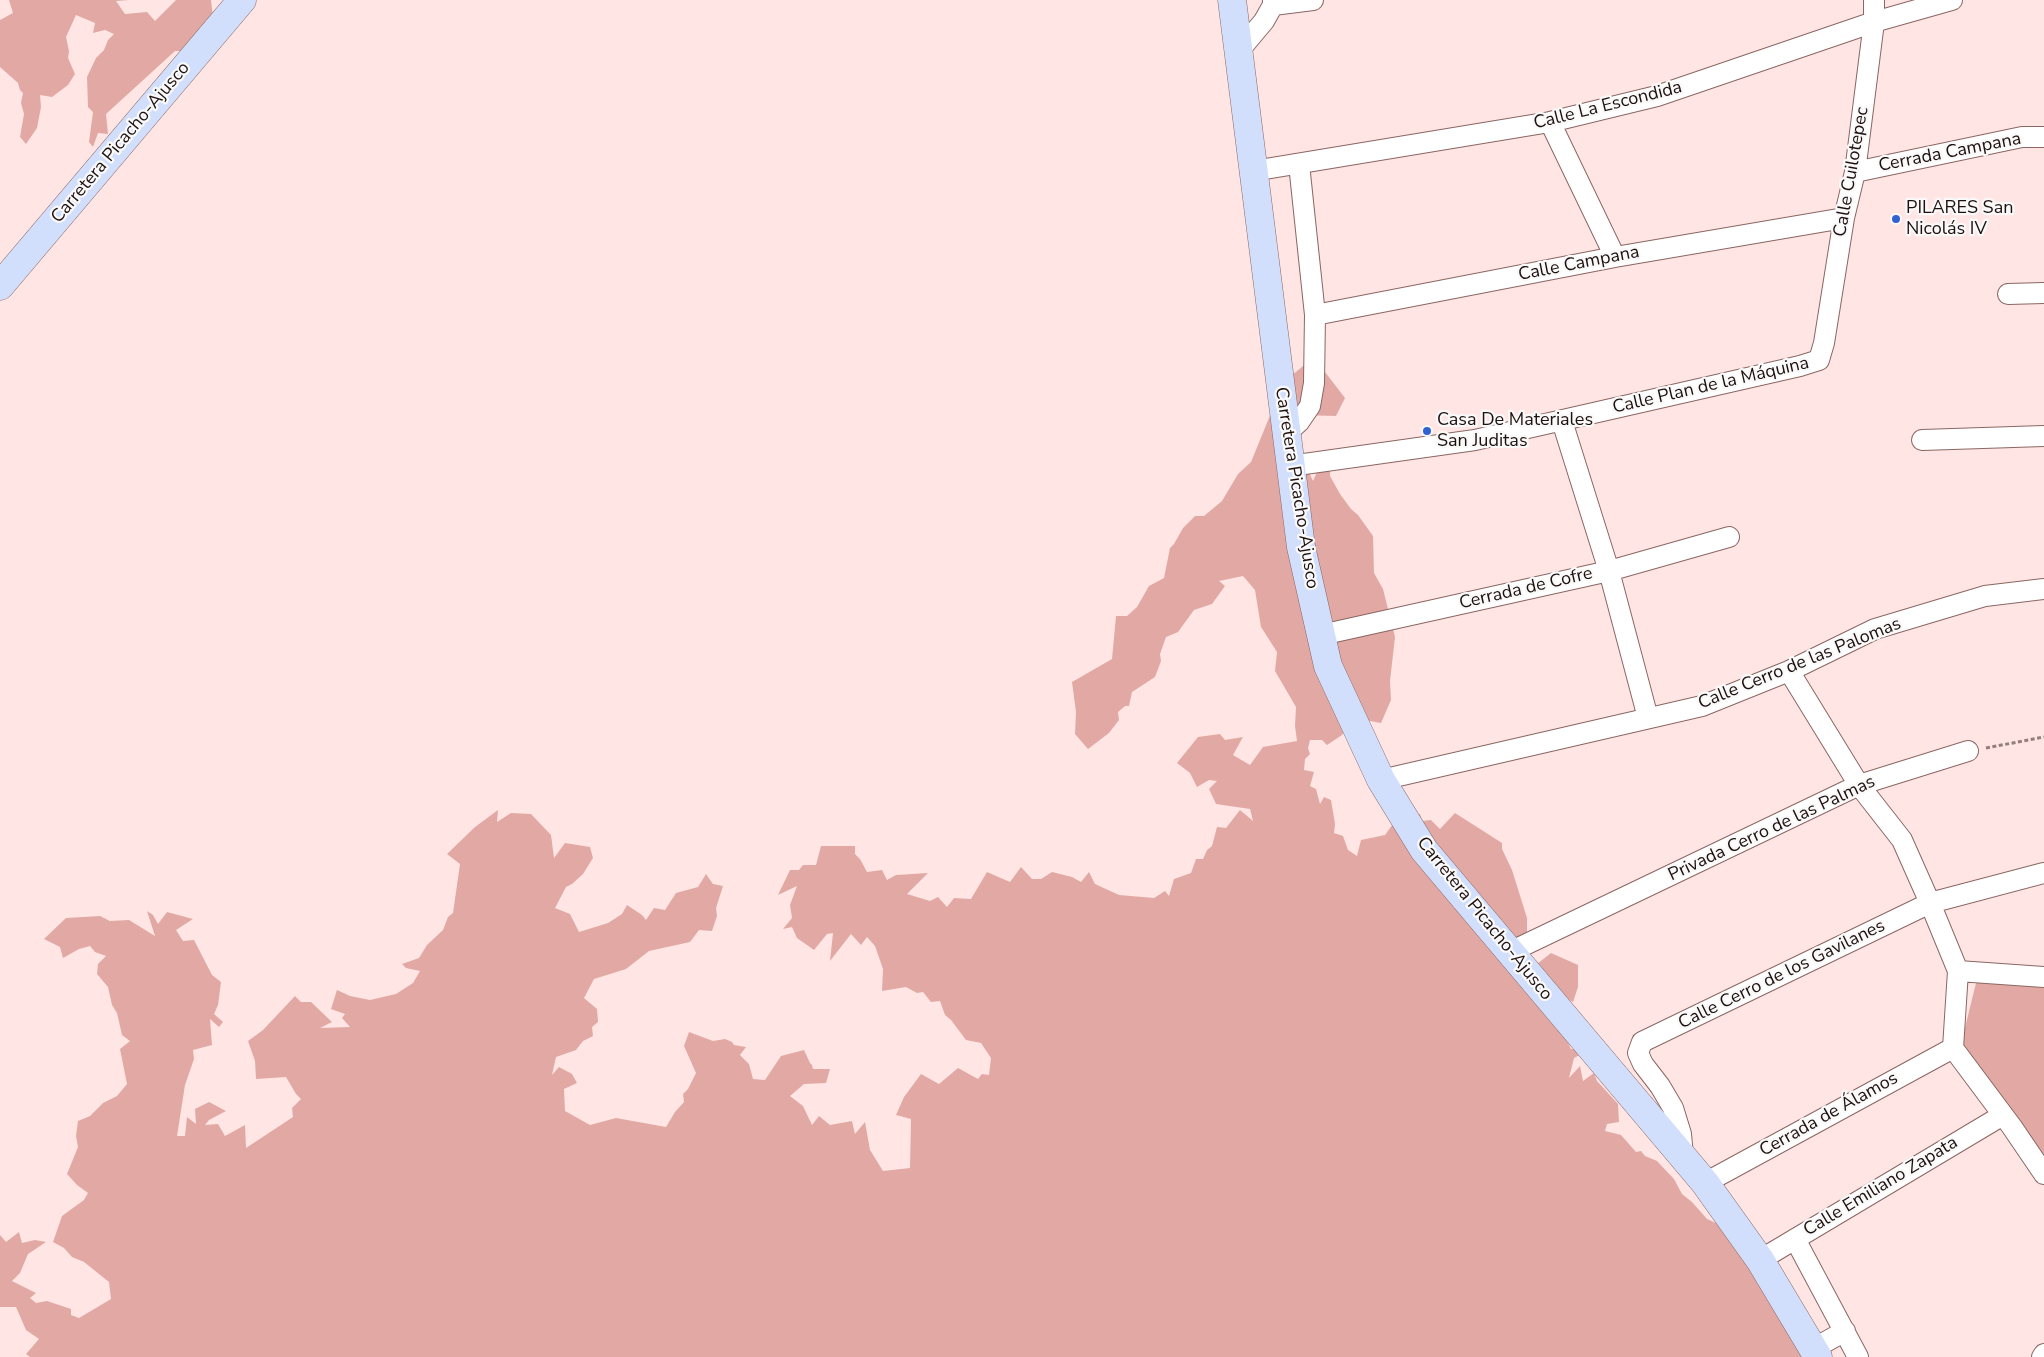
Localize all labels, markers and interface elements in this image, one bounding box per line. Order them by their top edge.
street label: Carretera Picacho-Ajusco [47,58,195,228]
street label: Calle La Escondida [1532,77,1684,135]
street label: Calle Cuilotepec [1830,105,1874,239]
street label: Cerrada Campana [1877,129,2023,177]
place label: PILARES San Nicolás IV [1906,198,2013,240]
marker: PILARES San Nicolás IV [1890,213,1902,225]
street label: Calle Campana [1517,242,1641,286]
street label: Calle Plan de la Máquina [1611,353,1811,419]
street label: Carretera Picacho-Ajusco [1269,386,1323,590]
place label: Casa De Materiales San Juditas [1437,410,1593,452]
marker: Casa De Materiales San Juditas [1421,425,1433,437]
street label: Cerrada de Cofre [1457,563,1595,615]
street label: Calle Cerro de las Palomas [1695,613,1905,715]
street label: Privada Cerro de las Palmas [1665,771,1879,887]
street label: Carretera Picacho-Ajusco [1411,833,1557,1005]
street label: Calle Cerro de los Gavilanes [1675,916,1889,1034]
street label: Cerrada de Álamos [1756,1068,1902,1162]
street label: Calle Emiliano Zapata [1800,1132,1962,1242]

